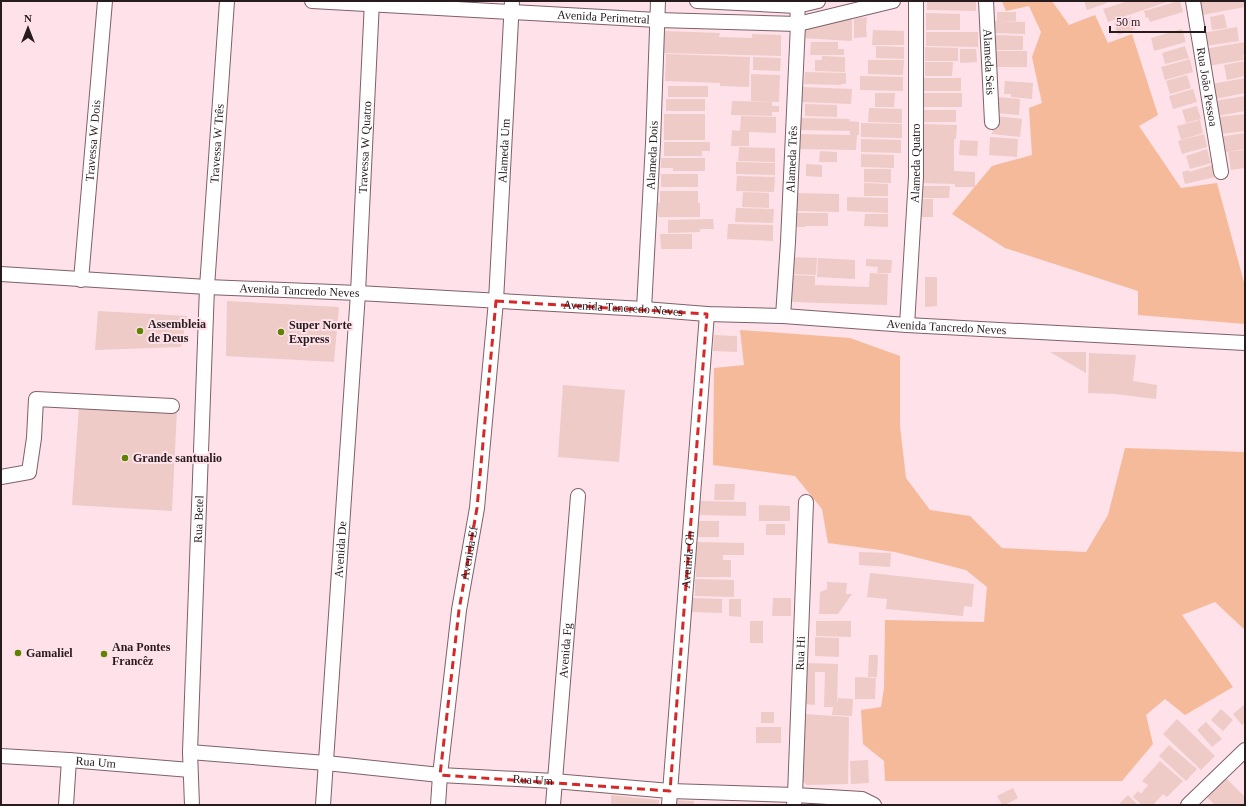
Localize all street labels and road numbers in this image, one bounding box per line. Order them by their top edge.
street label: Avenida Perimetral [557,8,651,27]
street label: Alameda Seis [980,28,998,96]
street label: Rua João Pessoa [1194,46,1221,128]
street label: Travessa W Dois [83,99,104,182]
street label: Travessa W Quatro [356,101,374,194]
street label: Travessa W Três [207,103,227,184]
street label: Alameda Um [495,118,513,183]
street label: Alameda Dois [643,120,661,190]
street label: Alameda Quatro [907,123,923,203]
street label: Alameda Três [783,125,800,193]
street label: Avenida Tancredo Neves [239,281,360,300]
street label: Avenida Tancredo Neves [563,297,684,319]
street label: Avenida Tancredo Neves [886,317,1007,337]
street label: Rua Betel [191,494,206,543]
street label: Avenida De [332,521,349,578]
street label: Avenida Ef [457,525,481,581]
street label: Avenida Gh [679,531,697,589]
street label: Avenida Fg [556,622,575,679]
street label: Rua Hi [793,635,808,671]
street label: Rua Um [75,754,117,771]
street label: Rua Um [512,772,554,788]

